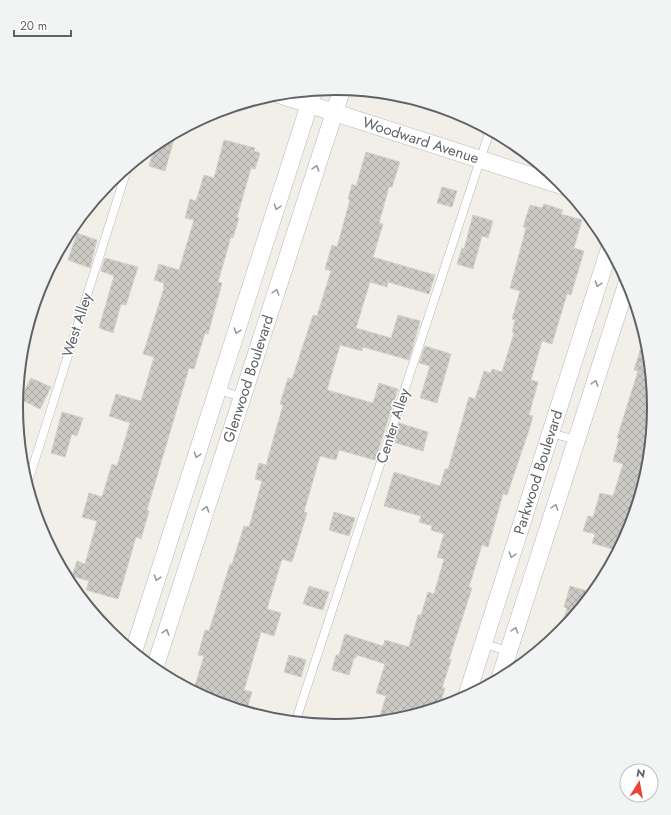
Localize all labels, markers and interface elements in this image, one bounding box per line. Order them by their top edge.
scale bar [14,12,71,38]
text: 20 m [20,17,47,35]
street label: Woodward Avenue [360,111,482,169]
one-way arrow [312,165,320,172]
one-way arrow [273,204,281,211]
one-way arrow [594,280,603,287]
one-way arrow [271,289,280,296]
street label: West Alley [56,290,98,360]
street label: Glenwood Boulevard [217,312,279,446]
one-way arrow [233,327,242,334]
one-way arrow [590,380,599,387]
street label: Center Alley [371,385,416,466]
street label: Parkwood Boulevard [508,407,568,537]
one-way arrow [193,451,202,458]
one-way arrow [550,503,559,510]
one-way arrow [201,506,210,513]
one-way arrow [508,551,517,558]
one-way arrow [153,575,162,582]
one-way arrow [510,627,519,634]
one-way arrow [161,629,170,636]
north arrow [619,763,659,803]
text: N [635,764,647,782]

